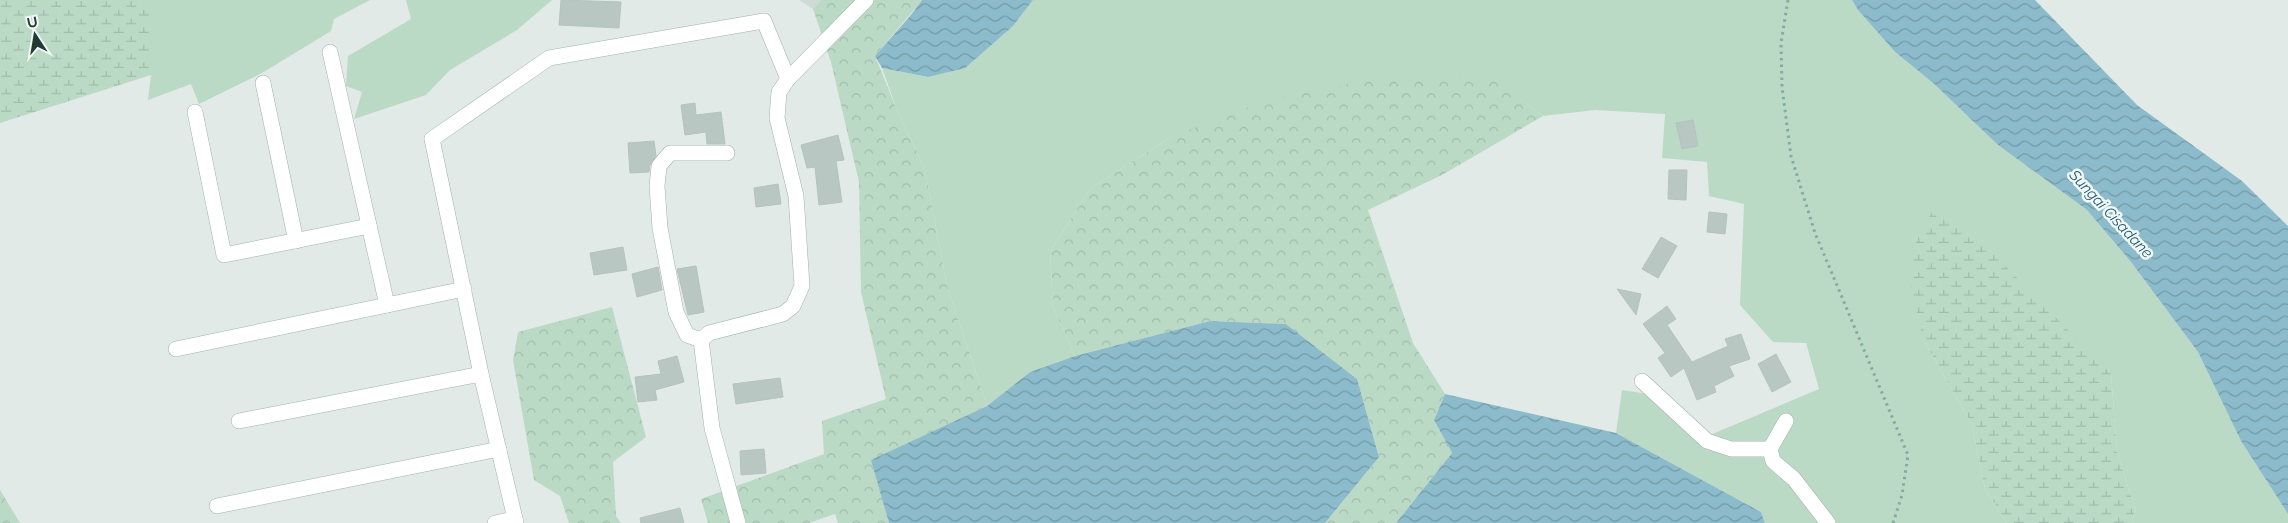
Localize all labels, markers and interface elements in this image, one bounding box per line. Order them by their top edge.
north arrow [10,10,60,60]
text: U [25,13,39,31]
water label: Sungai Cisadane [2065,166,2156,262]

